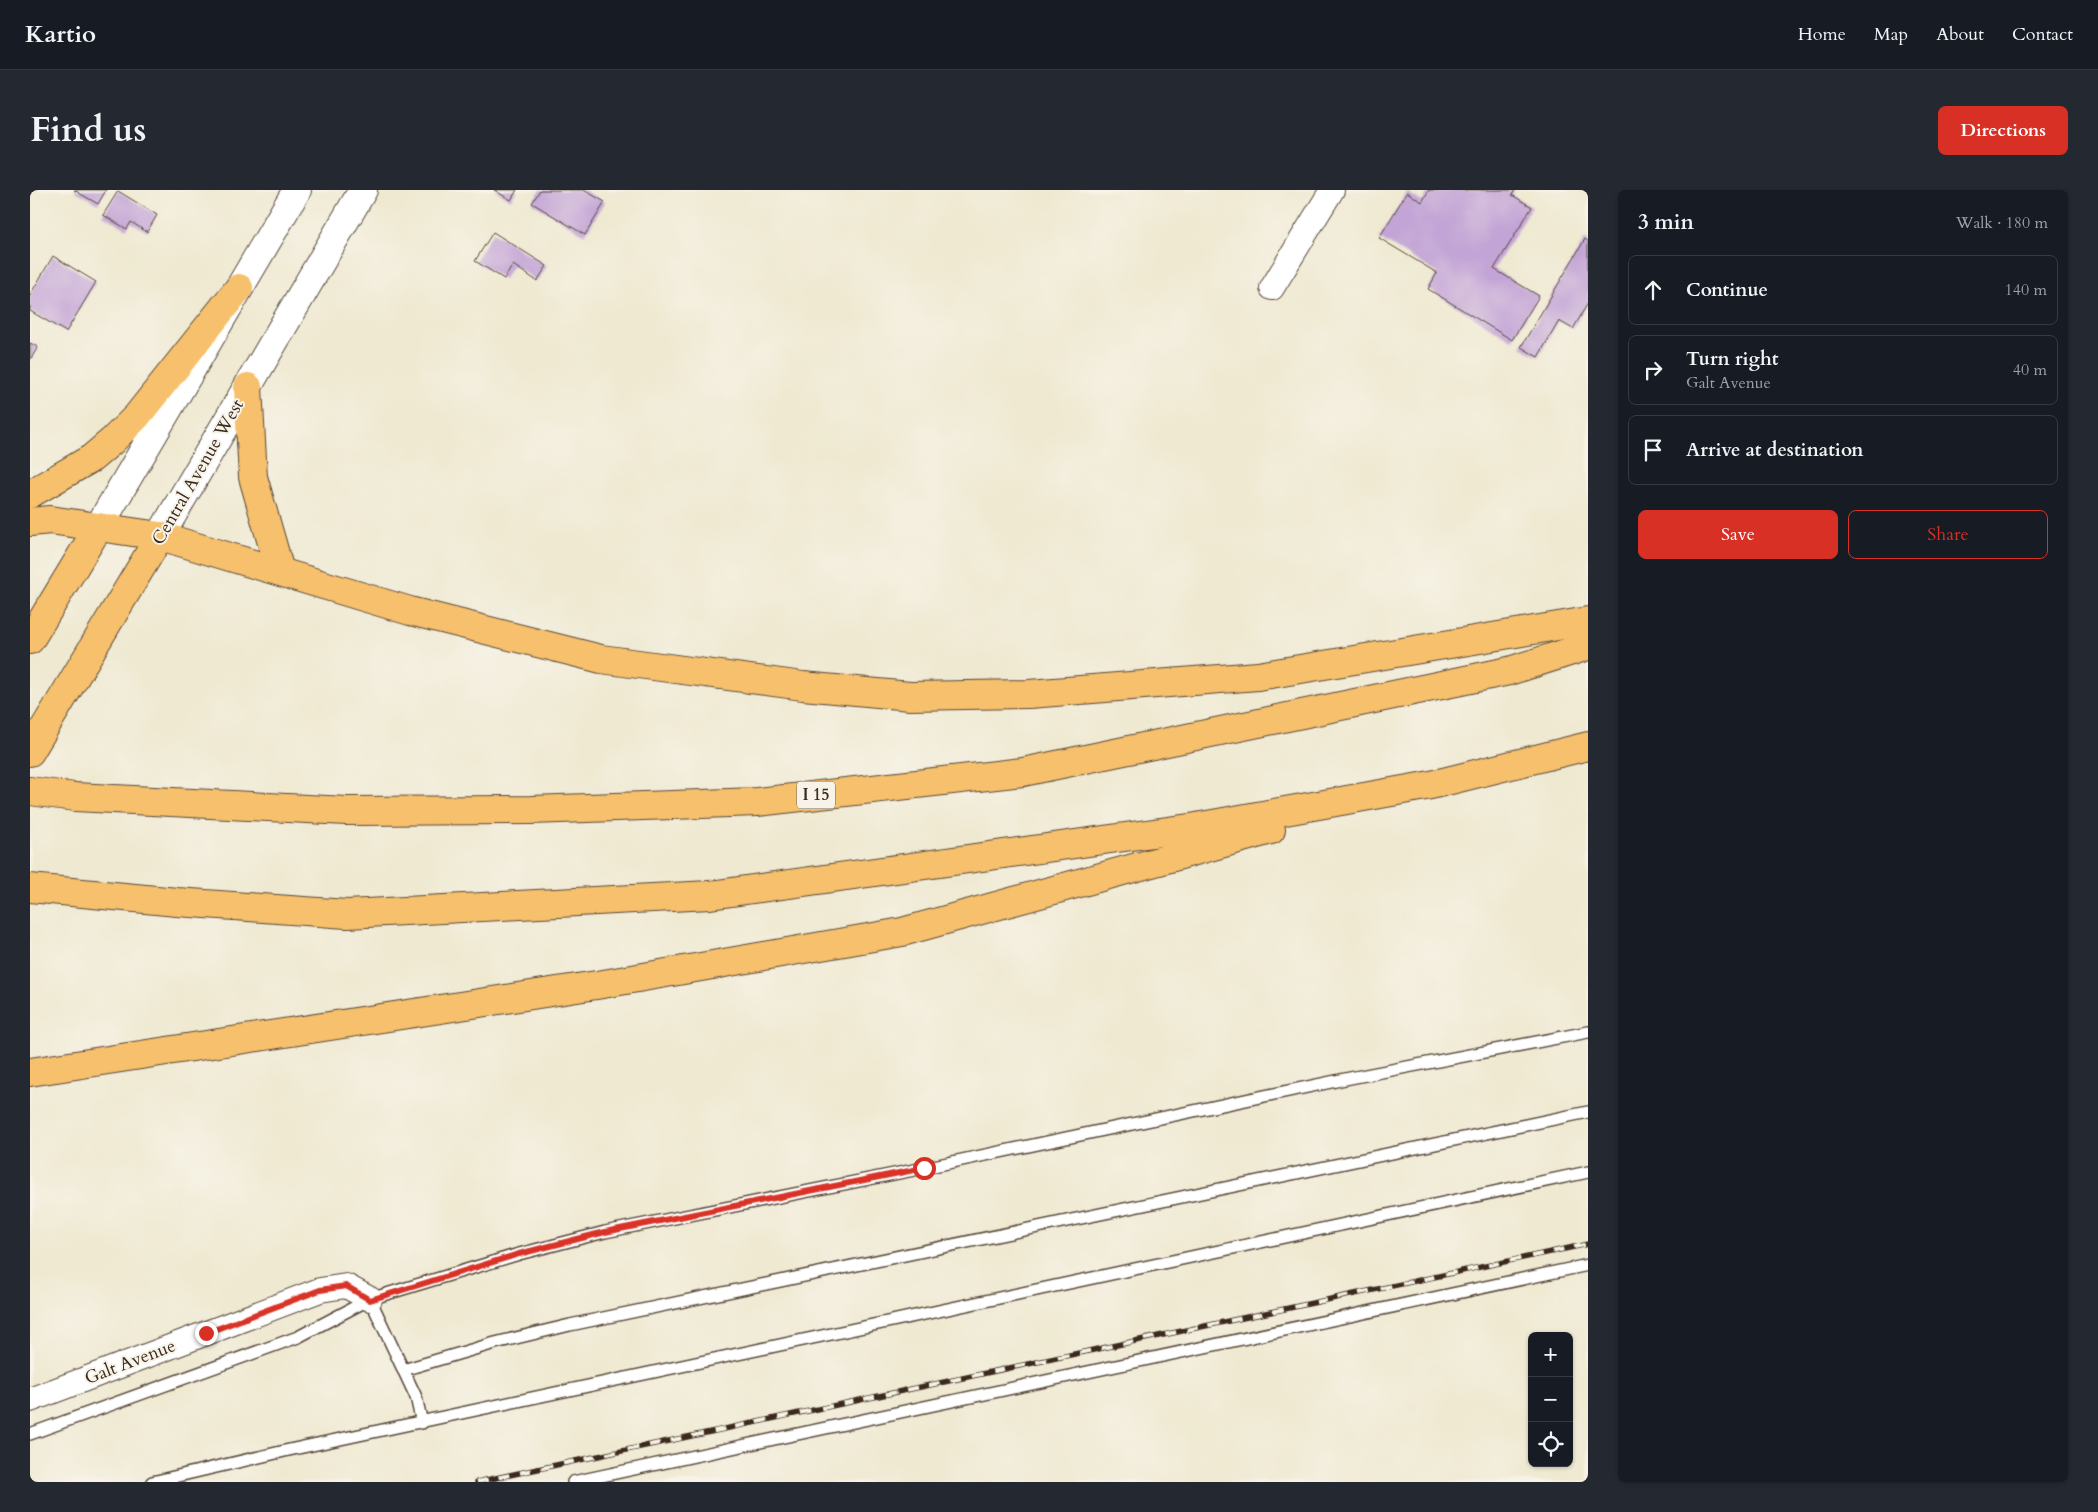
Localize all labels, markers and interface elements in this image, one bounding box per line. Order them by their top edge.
text: Kartio [25,18,96,51]
text: Home [1798,22,1846,47]
text: Map [1874,22,1908,47]
text: About [1936,22,1984,47]
text: Contact [2012,22,2073,47]
text: Find us [30,106,146,154]
button: Directions [1938,106,2068,155]
text: 3 min [1638,208,1694,237]
text: Walk · 180 m [1956,212,2048,234]
icon: ahead [1639,276,1667,304]
text: Continue [1686,277,1768,303]
text: 140 m [2005,279,2047,301]
text: Turn right [1686,346,1778,372]
icon: right [1639,356,1667,384]
text: 40 m [2013,359,2047,381]
text: Galt Avenue [1686,372,1771,394]
street label: Central Avenue West [146,394,250,550]
icon: arrive [1639,436,1667,464]
text: Arrive at destination [1686,437,1863,463]
button: Save [1638,510,1838,559]
button: Share [1848,510,2048,559]
road number: I 15 [797,782,835,808]
route start [913,1157,936,1180]
route end [195,1322,218,1345]
map controls [1528,1332,1573,1467]
button: + [1528,1332,1573,1377]
street label: Galt Avenue [81,1333,179,1391]
button: − [1528,1377,1573,1422]
button: locate [1528,1422,1573,1467]

